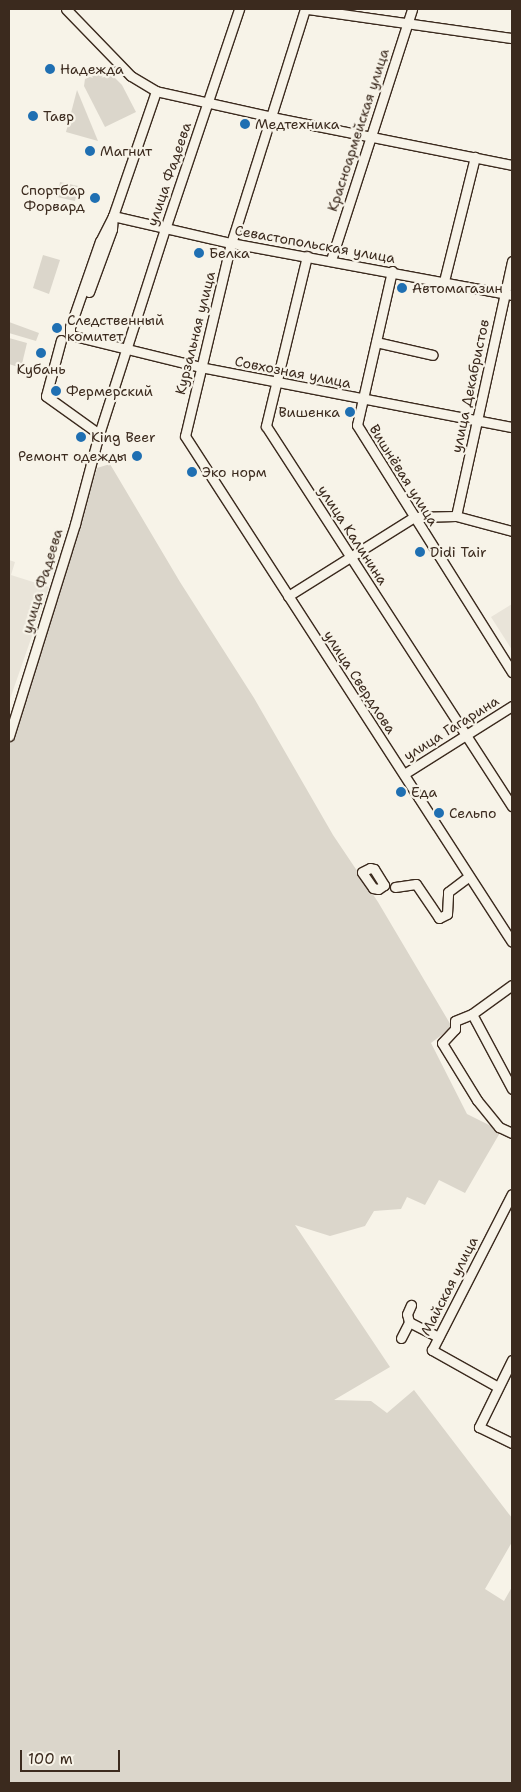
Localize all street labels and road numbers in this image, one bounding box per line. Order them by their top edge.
street label: Красноармейская улица [324,46,392,214]
street label: улица Фадеева [143,120,195,228]
street label: Севастопольская улица [233,222,397,266]
street label: Курзальная улица [172,270,218,396]
street label: улица Декабристов [448,318,492,454]
street label: Совхозная улица [233,352,353,392]
street label: Вишнёвая улица [366,421,442,529]
street label: улица Калинина [314,482,392,588]
street label: улица Фадеева [18,527,66,635]
street label: улица Свердлова [320,627,400,737]
street label: улица Гагарина [400,692,502,764]
street label: Майская улица [417,1234,481,1338]

